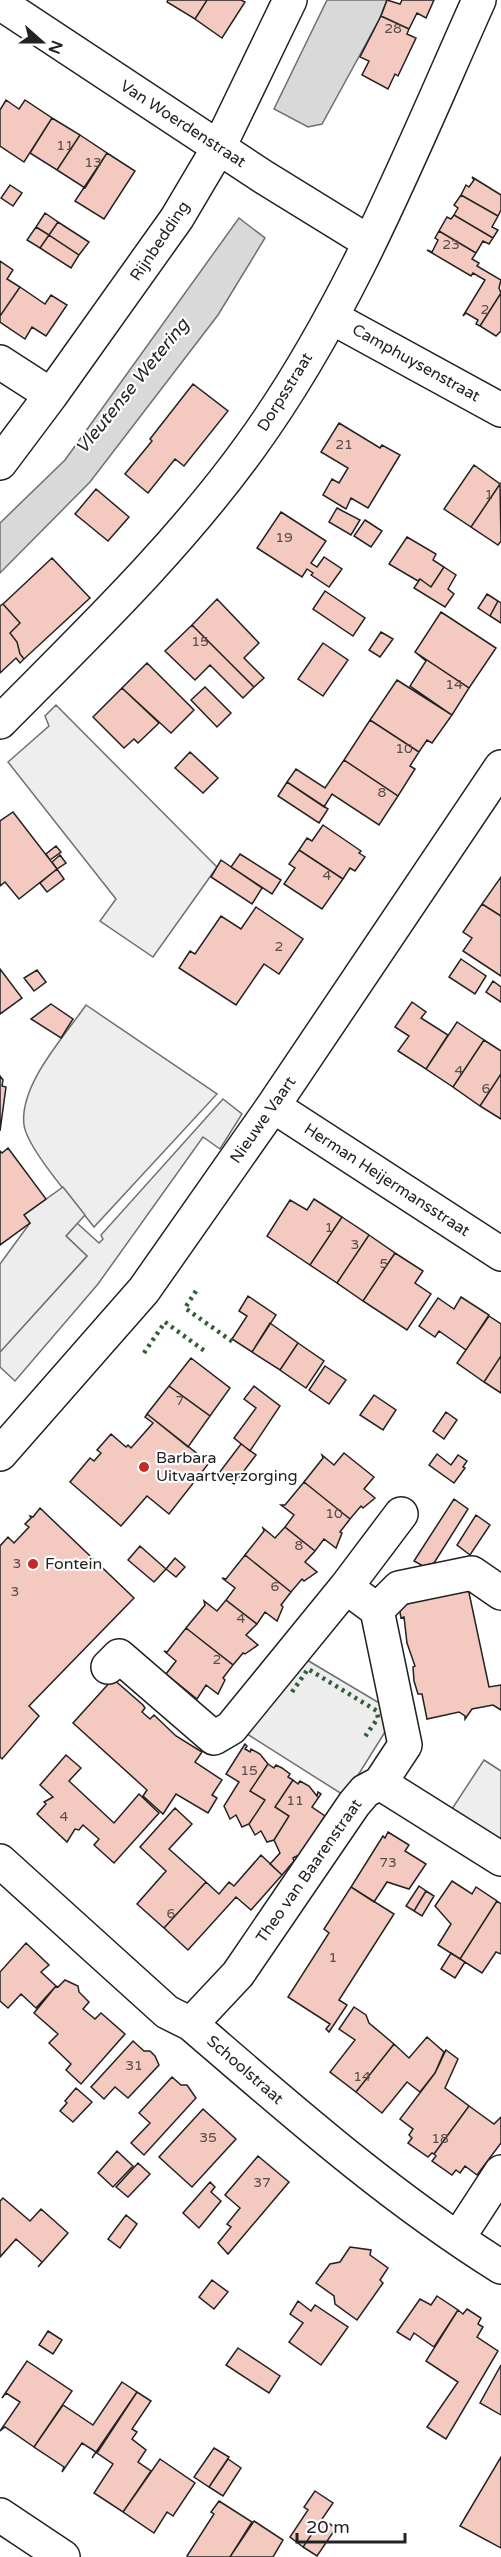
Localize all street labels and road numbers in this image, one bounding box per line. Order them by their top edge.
street label: Van Woerdenstraat [116,76,250,172]
street label: Rijnbedding [126,197,194,285]
street label: Camphuysenstraat [349,320,483,406]
street label: Dorpsstraat [253,349,317,435]
street label: Nieuwe Vaart [226,1073,300,1167]
street label: Herman Heijermansstraat [300,1119,474,1241]
street label: Theo van Baarenstraat [252,1795,366,1947]
street label: Schoolstraat [202,2031,288,2109]

